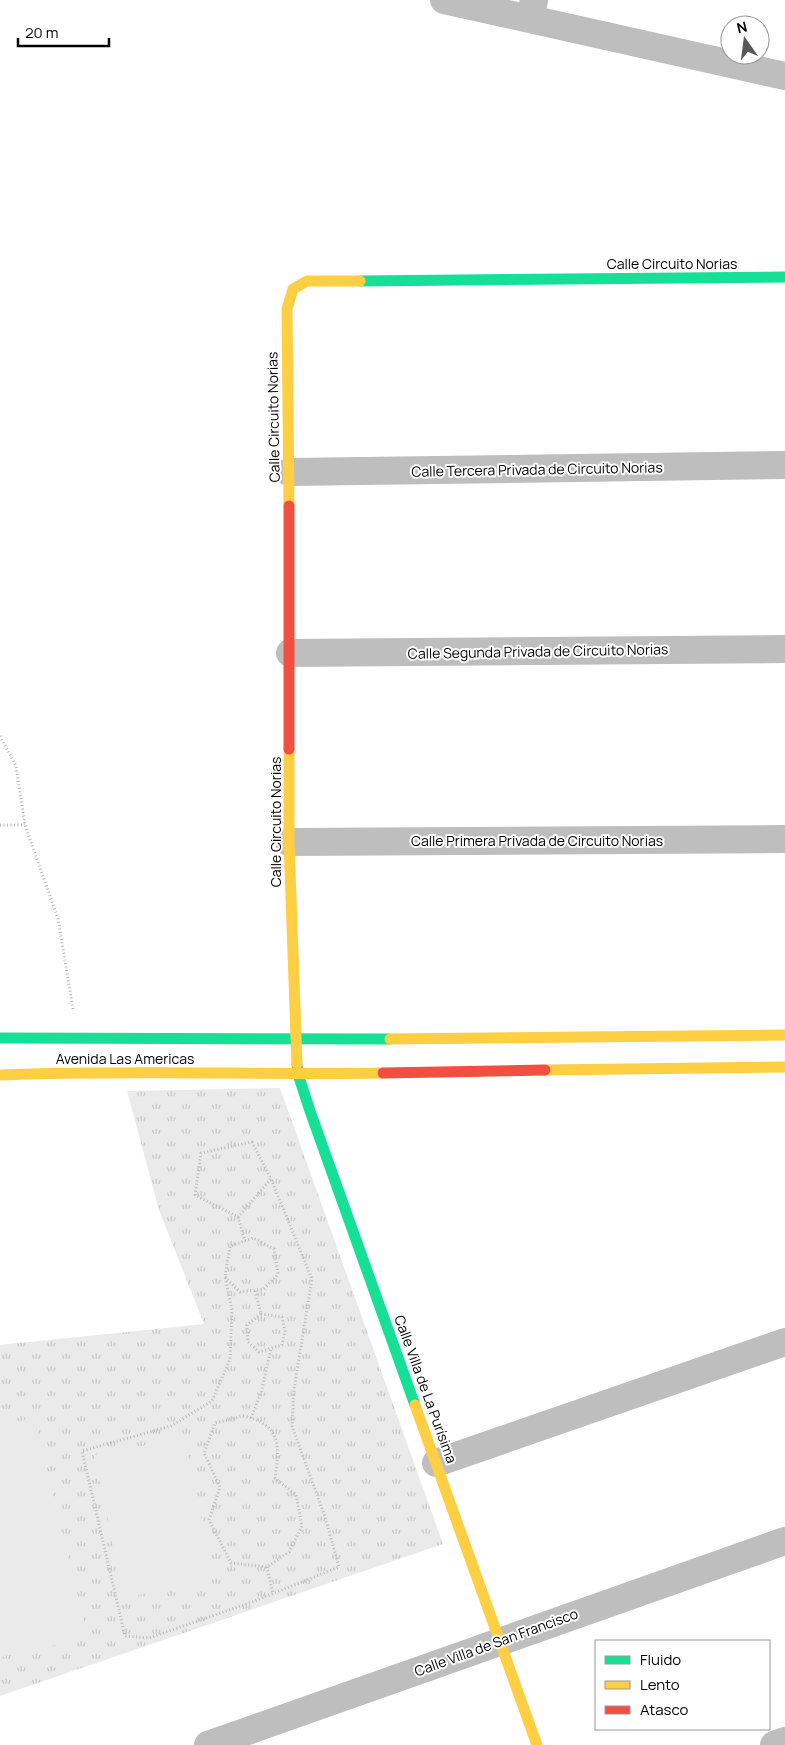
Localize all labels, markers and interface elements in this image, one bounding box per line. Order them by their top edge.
scale bar [18,15,109,47]
north arrow [720,15,770,65]
text: N [735,16,749,37]
text: 20 m [25,22,58,43]
street label: Calle Circuito Norias [607,254,737,273]
street label: Calle Circuito Norias [262,352,284,482]
street label: Calle Tercera Privada de Circuito Norias [411,457,663,481]
street label: Calle Segunda Privada de Circuito Norias [408,639,668,663]
street label: Calle Circuito Norias [266,757,285,887]
street label: Calle Primera Privada de Circuito Norias [411,831,663,850]
street label: Avenida Las Americas [56,1049,194,1068]
street label: Calle Villa de La Purísima [390,1312,462,1466]
street label: Calle Villa de San Francisco [412,1604,580,1680]
legend [595,1640,770,1730]
text: Fluido [640,1649,681,1670]
text: Lento [640,1674,680,1695]
text: Atasco [640,1699,688,1720]

